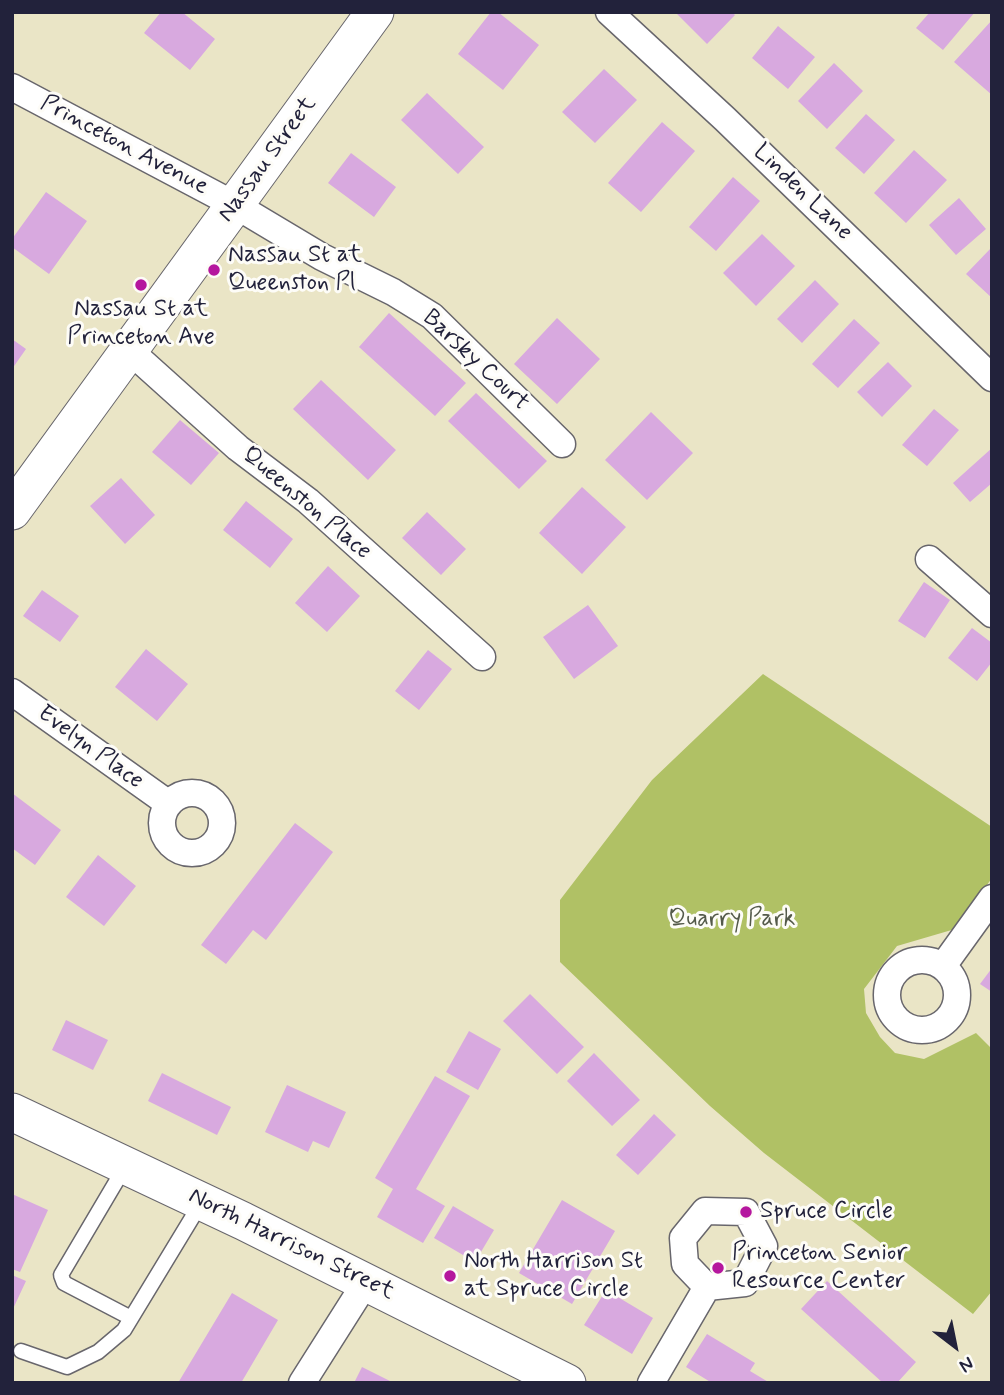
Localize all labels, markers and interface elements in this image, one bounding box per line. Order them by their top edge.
street label: Princeton Avenue [35,90,213,202]
street label: Nassau Street [213,91,323,229]
street label: Linden Lane [746,139,858,247]
place label: Nassau St at Queenston Pl [228,242,362,298]
marker: Nassau St at Queenston Pl [206,262,222,278]
marker: Nassau St at Princeton Ave [133,277,149,293]
place label: Nassau St at Princeton Ave [67,296,215,352]
street label: Barsky Court [416,304,534,418]
street label: Queenston Place [235,441,377,567]
street label: Evelyn Place [31,700,149,796]
park label: Quarry Park [668,906,796,934]
street label: North Harrison Street [183,1183,399,1307]
place label: Spruce Circle [760,1198,893,1226]
marker: Spruce Circle [738,1204,754,1220]
place label: Princeton Senior Resource Center [732,1240,907,1296]
place label: North Harrison St at Spruce Circle [464,1248,643,1304]
marker: Princeton Senior Resource Center [710,1260,726,1276]
marker: North Harrison St at Spruce Circle [442,1268,458,1284]
north arrow [920,1311,990,1381]
text: N [954,1350,978,1378]

